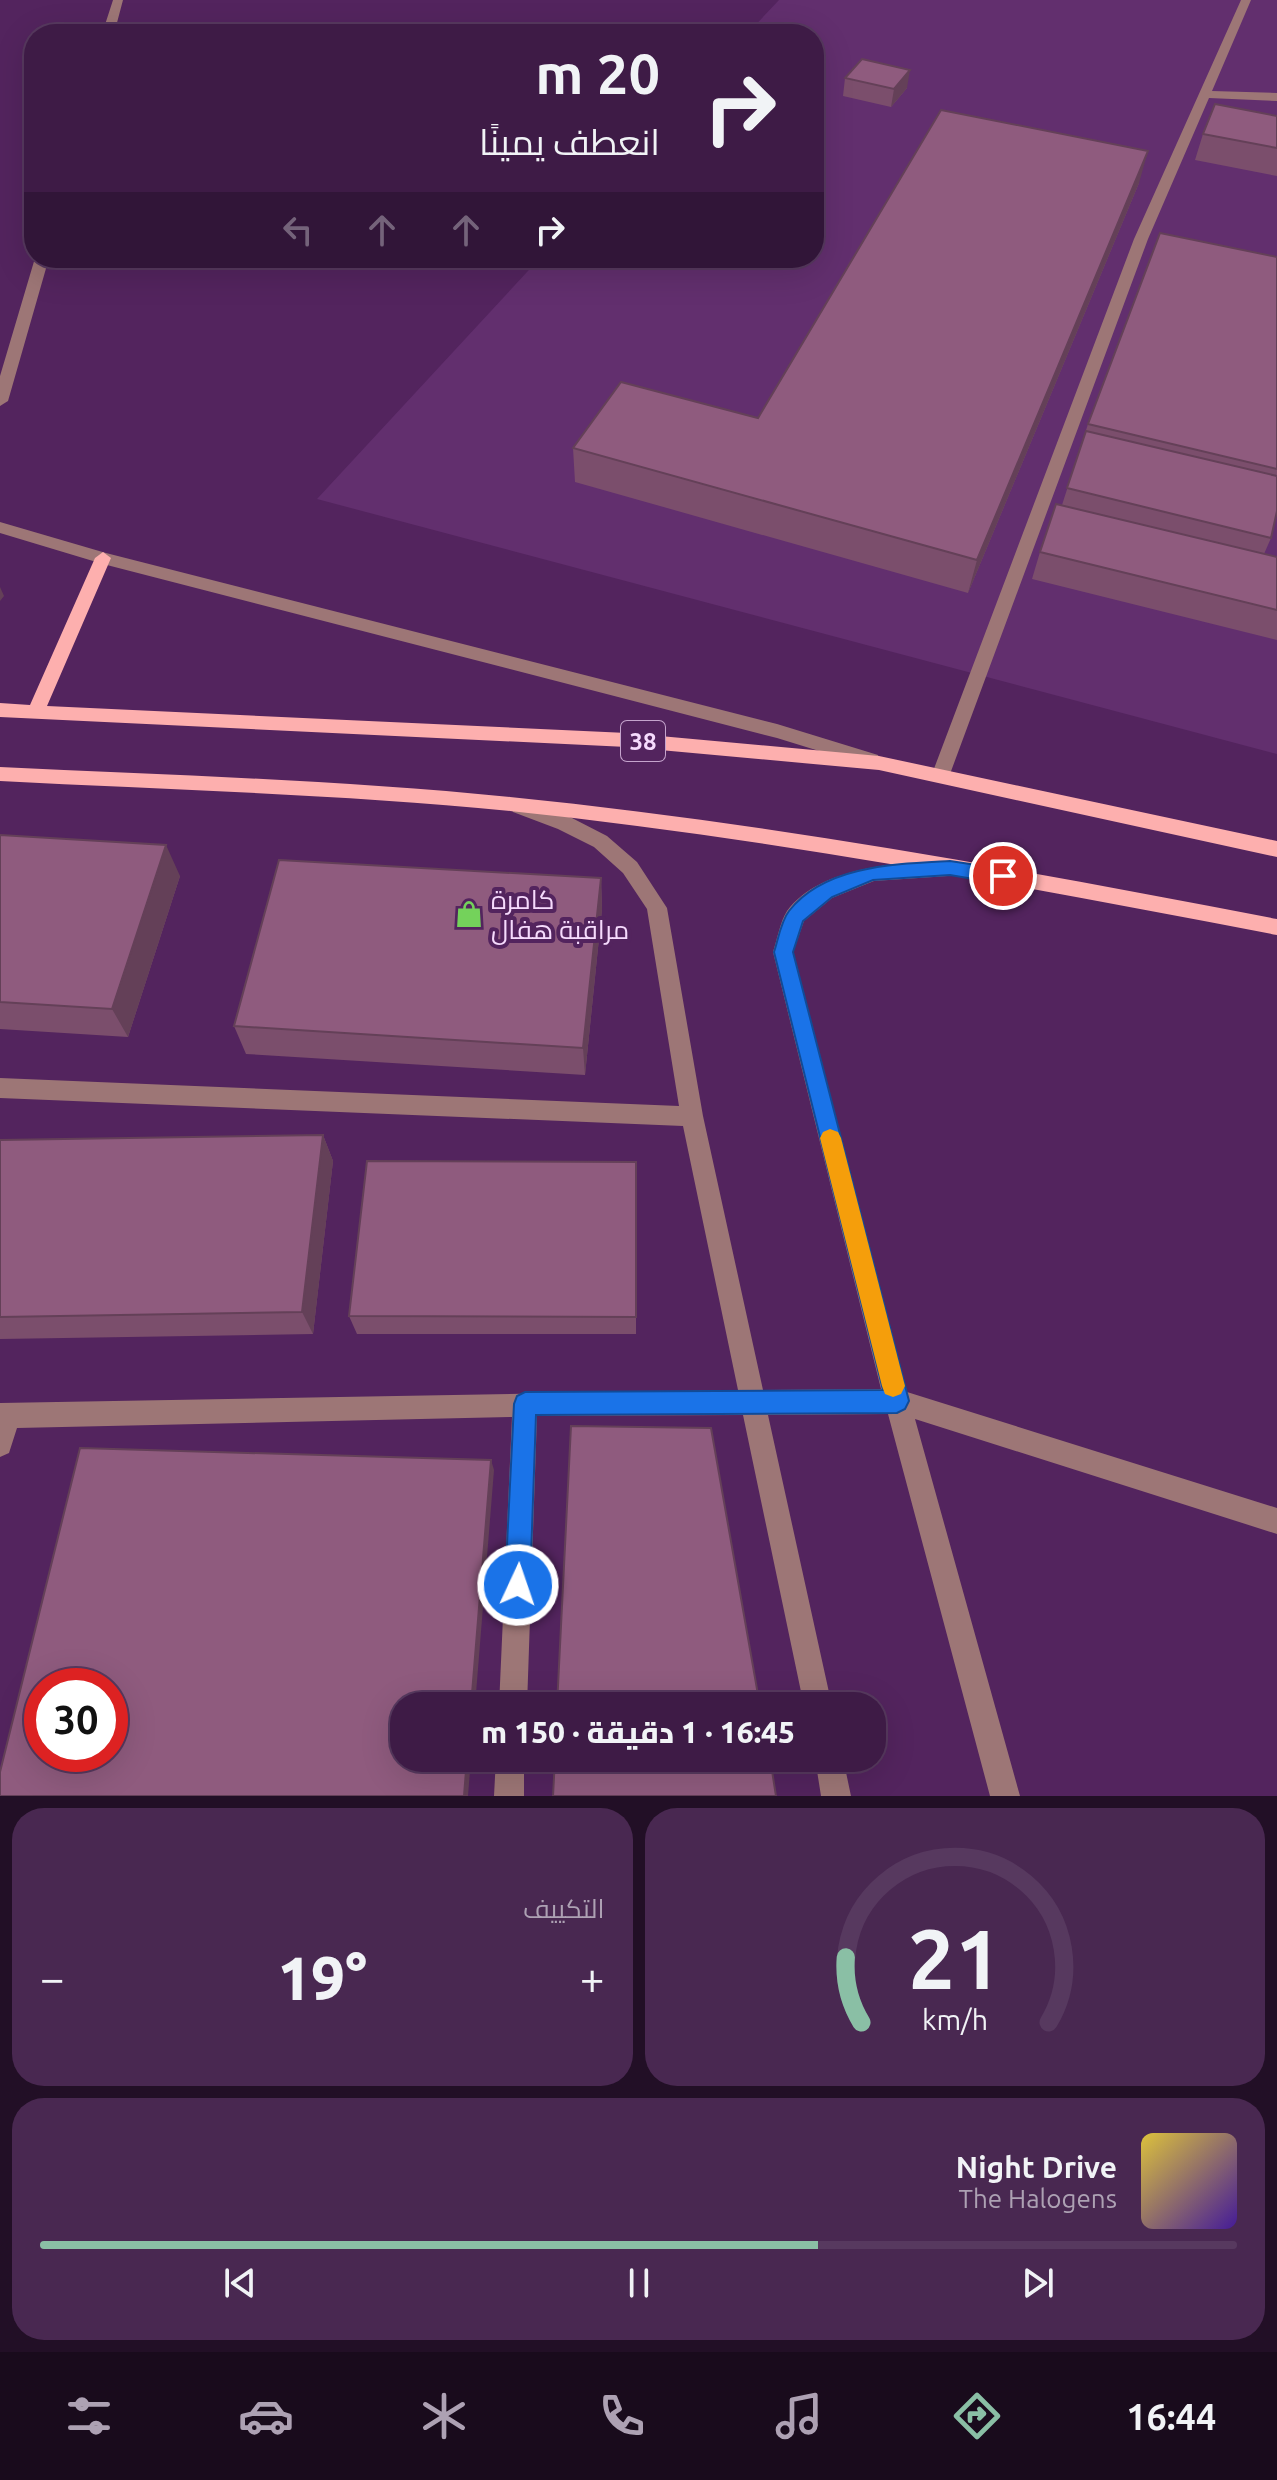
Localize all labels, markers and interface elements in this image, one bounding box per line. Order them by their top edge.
text: 20 m [535,42,660,105]
icon: right [688,56,792,160]
text: انعطف يمينًا [479,121,660,162]
icon: left [276,208,320,252]
icon: ahead [360,208,404,252]
icon: ahead [444,208,488,252]
icon: right [528,208,572,252]
road number: 38 [621,721,665,761]
pin [969,842,1037,910]
icon: arrive [981,854,1025,898]
place label: كامرة مراقبة هفال [491,885,629,945]
shop icon: كامرة مراقبة هفال [454,899,484,929]
position arrow [476,1543,560,1627]
speed limit sign: 30 [24,1668,128,1772]
text: 16:45 · 1 دقيقة · 150 m [481,1715,795,1749]
text: التكييف [523,1894,605,1923]
text: 21 [908,1911,1002,2005]
text: 19° [278,1944,367,2011]
text: − [40,1953,65,2002]
text: + [580,1953,605,2002]
text: km/h [922,2003,988,2035]
text: Night Drive [956,2150,1117,2184]
text: The Halogens [958,2184,1117,2213]
icon: previous [218,2261,262,2305]
icon: pause [617,2261,661,2305]
icon: next [1016,2261,1060,2305]
icon: filters [61,2388,117,2444]
icon: car [238,2388,294,2444]
icon: climate [416,2388,472,2444]
icon: phone [594,2388,650,2444]
icon: music [771,2388,827,2444]
icon: directions [949,2388,1005,2444]
text: 16:44 [1126,2396,1216,2437]

